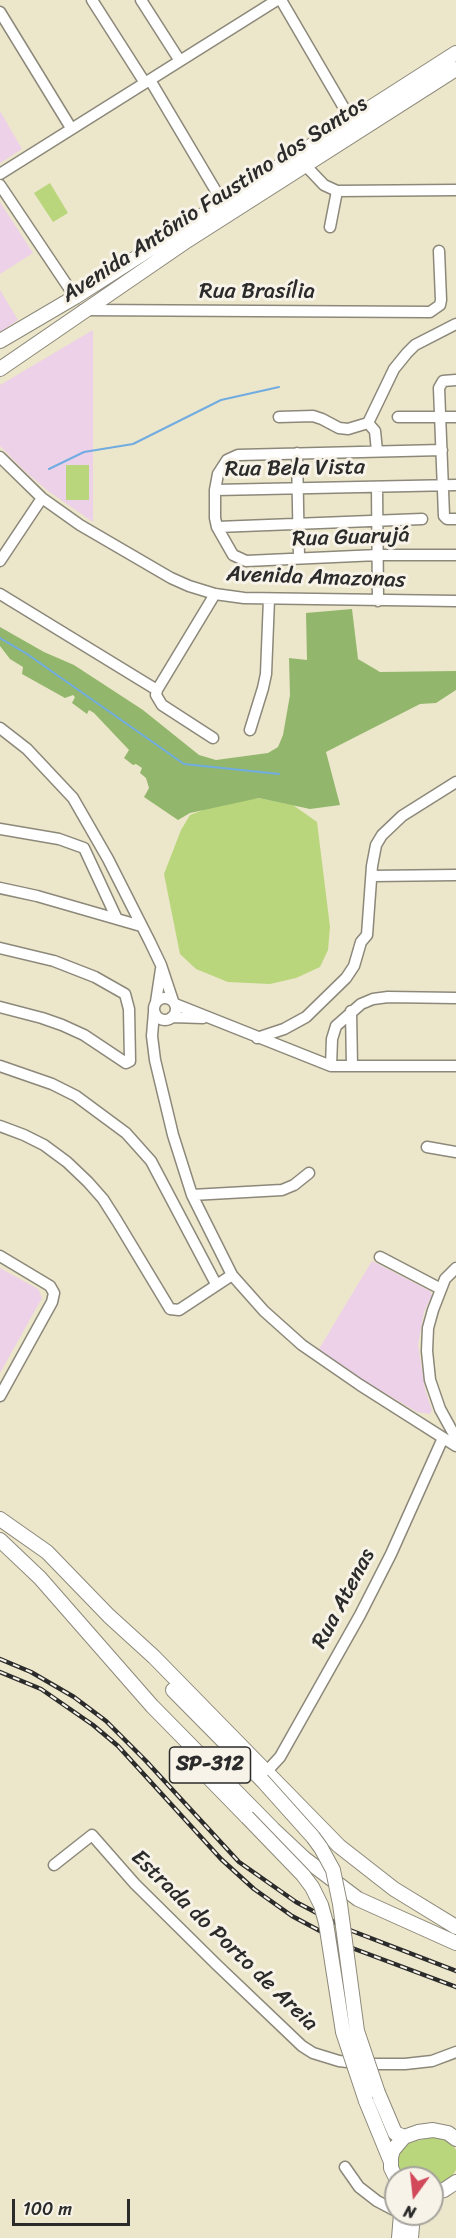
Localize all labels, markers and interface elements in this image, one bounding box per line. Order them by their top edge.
street label: Avenida Antônio Faustino dos Santos [57,91,373,309]
street label: Rua Brasília [199,279,315,305]
street label: Rua Bela Vista [225,455,365,483]
street label: Rua Guarujá [292,523,410,553]
street label: Avenida Amazonas [226,562,406,594]
street label: Rua Atenas [307,1545,381,1653]
road number: SP-312 [170,1747,250,1783]
street label: Estrada do Porto de Areia [125,1845,323,2037]
north arrow [384,2166,444,2226]
scale bar [15,2187,134,2225]
text: 100 m [23,2193,72,2225]
text: N [401,2196,419,2227]

